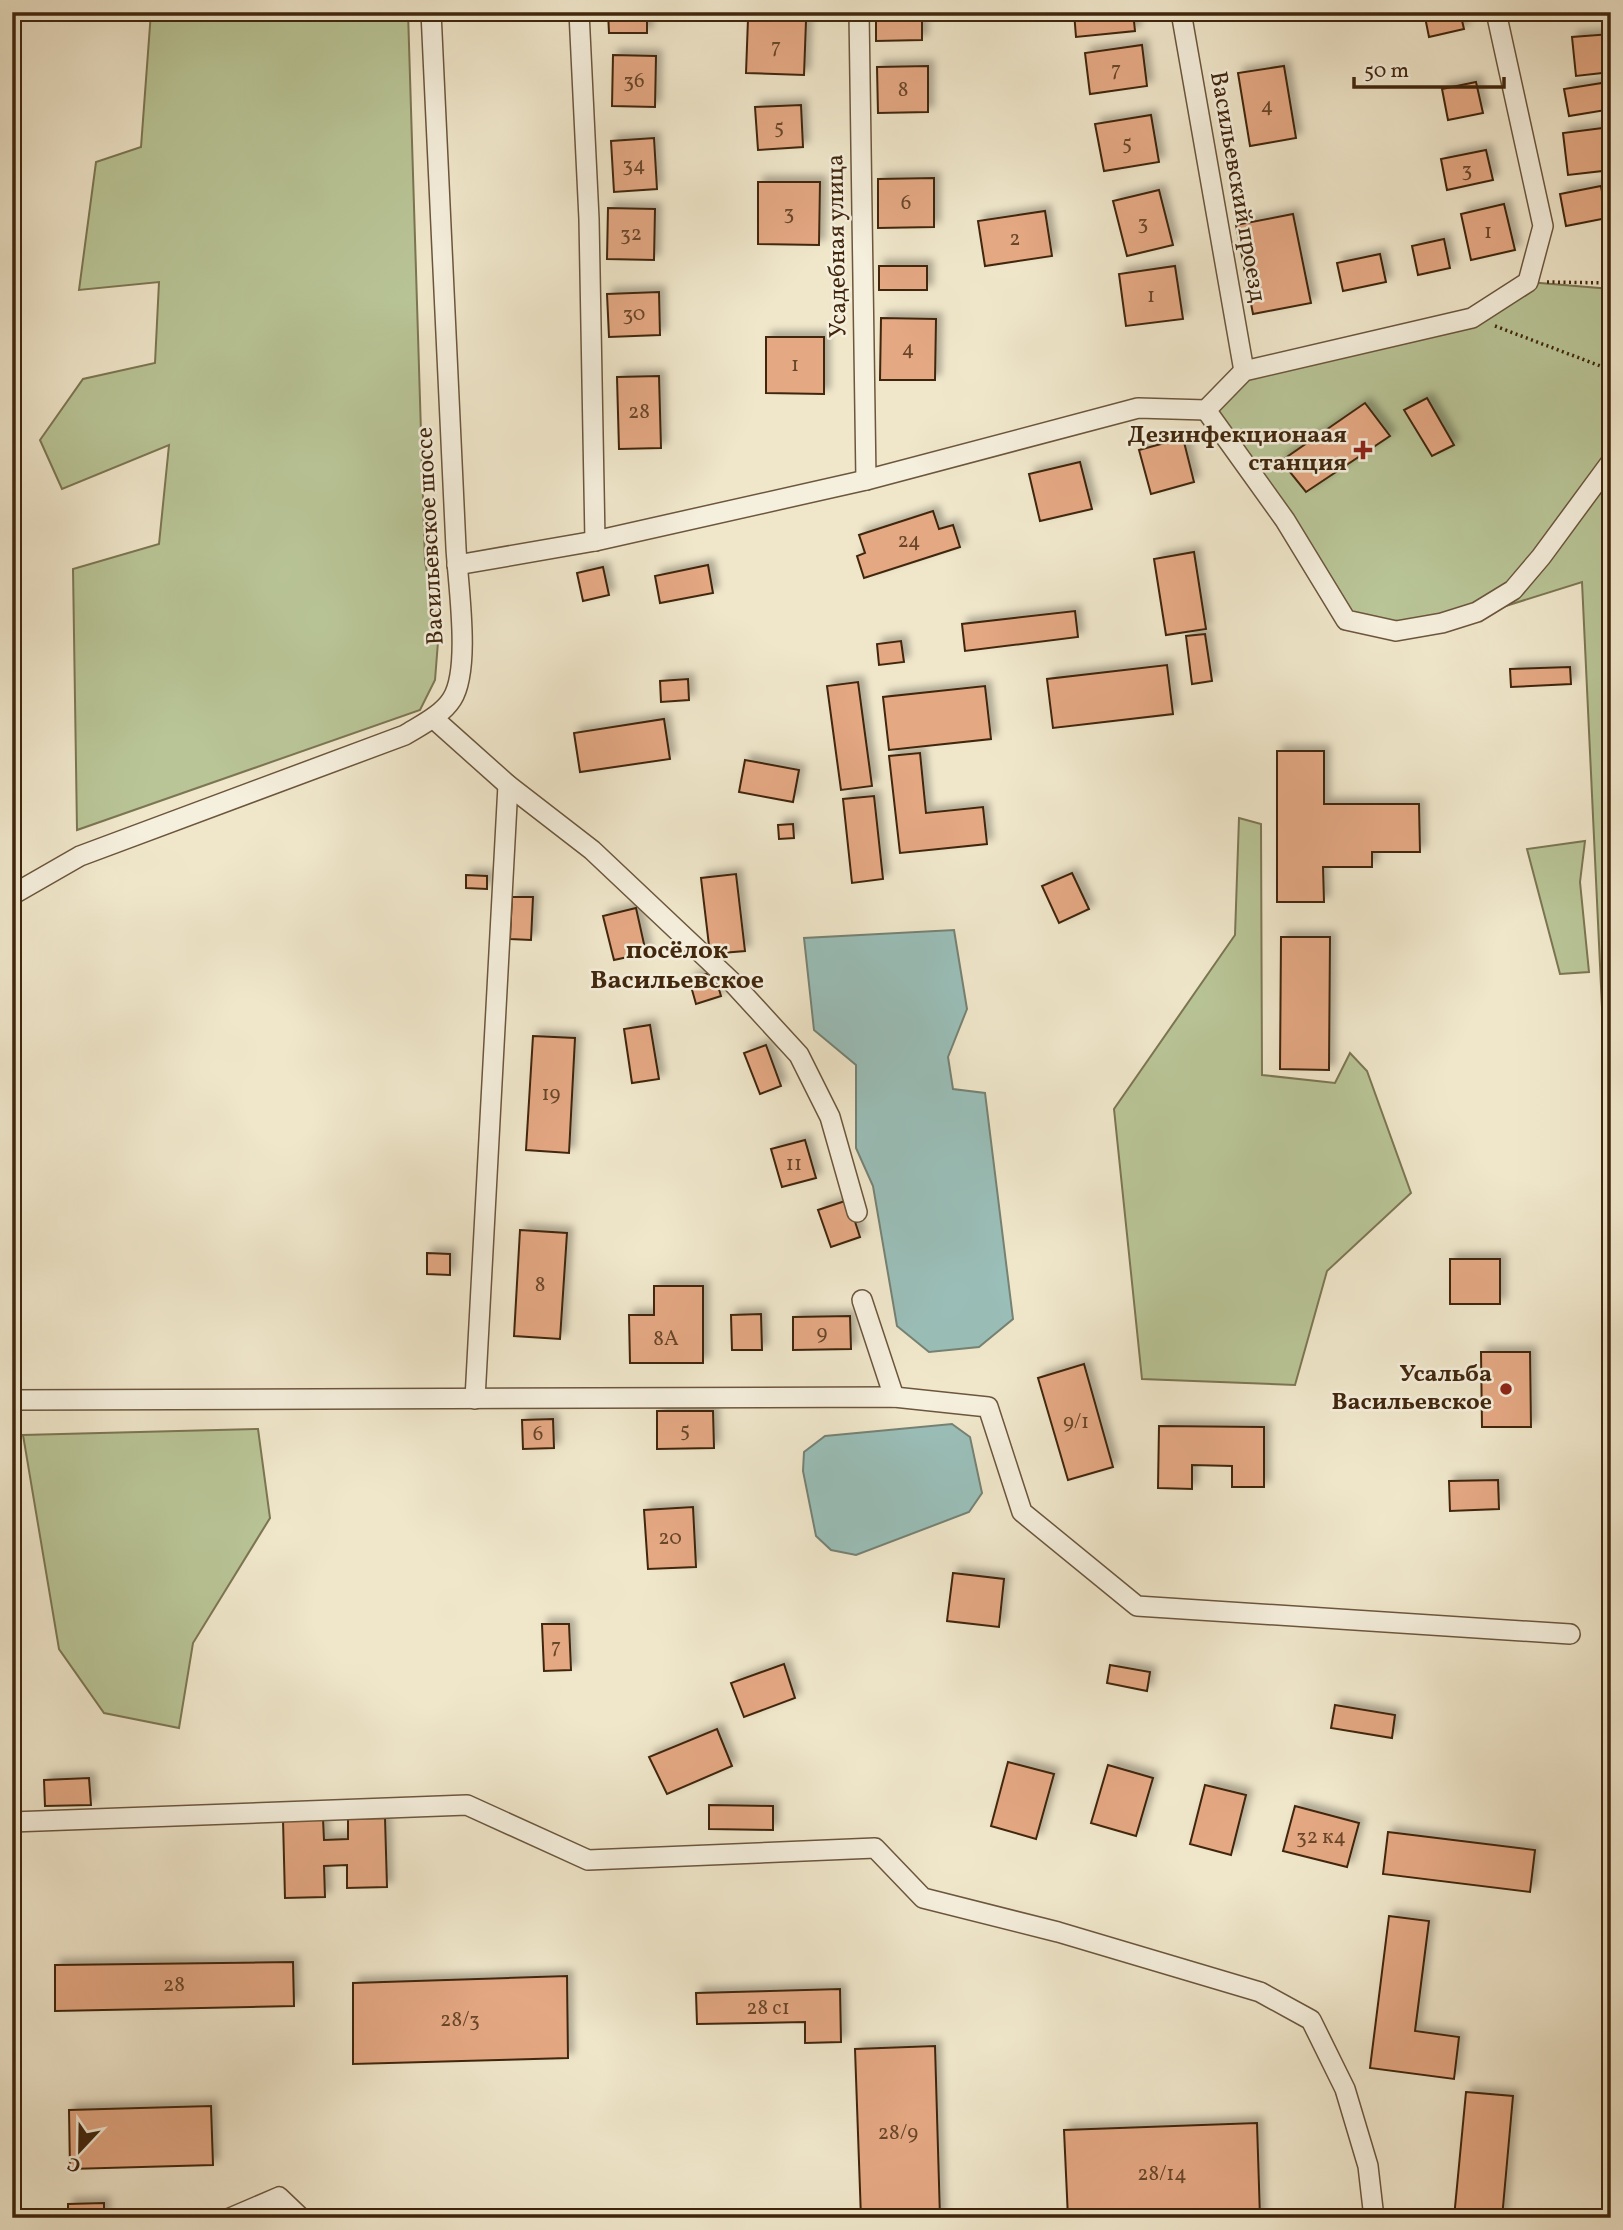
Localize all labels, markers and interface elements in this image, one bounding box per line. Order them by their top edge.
house number: 7 [771,33,781,62]
scale bar [1354,46,1504,90]
house number: 7 [1111,56,1121,85]
text: 50 m [1364,57,1409,86]
house number: 36 [623,67,645,96]
street label: Васильевский проезд [1200,69,1274,306]
house number: 8 [898,76,908,105]
house number: 4 [1261,92,1273,121]
house number: 5 [774,113,784,142]
house number: 5 [1122,129,1132,158]
house number: 34 [622,151,646,180]
street label: Усадебная улица [819,154,857,338]
house number: 3 [1462,156,1472,185]
house number: 6 [901,189,911,218]
house number: 3 [784,199,794,228]
house number: 3 [1138,209,1148,238]
house number: 1 [1484,218,1492,247]
house number: 32 [620,220,642,249]
house number: 2 [1009,225,1021,254]
house number: 1 [1147,282,1155,311]
house number: 30 [623,300,645,329]
house number: 4 [902,335,914,364]
house number: 1 [791,351,799,380]
house number: 28 [628,398,650,427]
place label: Дезинфекционаая станция [1128,419,1347,481]
street label: Васильевское шоссе [408,426,454,646]
marker: Дезинфекционаая станция [1353,440,1373,460]
house number: 24 [897,527,921,556]
district label: посёлок Васильевское [590,933,764,999]
house number: 19 [541,1080,561,1109]
house number: 11 [786,1150,802,1179]
house number: 8 [535,1271,545,1300]
house number: 9 [817,1319,828,1348]
house number: 8А [653,1325,679,1354]
place label: Усальба Васильевское [1331,1358,1492,1420]
marker: Усальба Васильевское [1498,1381,1514,1397]
house number: 9/1 [1063,1408,1089,1437]
house number: 5 [680,1416,690,1445]
house number: 6 [533,1420,543,1449]
house number: 20 [658,1524,682,1553]
house number: 7 [551,1633,561,1662]
house number: 32 к4 [1296,1823,1346,1852]
house number: 28 [163,1971,185,2000]
house number: 28 с1 [746,1994,790,2023]
house number: 28/3 [440,2006,480,2035]
north arrow [46,2114,116,2184]
house number: 28/9 [878,2119,918,2148]
text: С [64,2150,85,2178]
house number: 28/14 [1137,2160,1187,2189]

